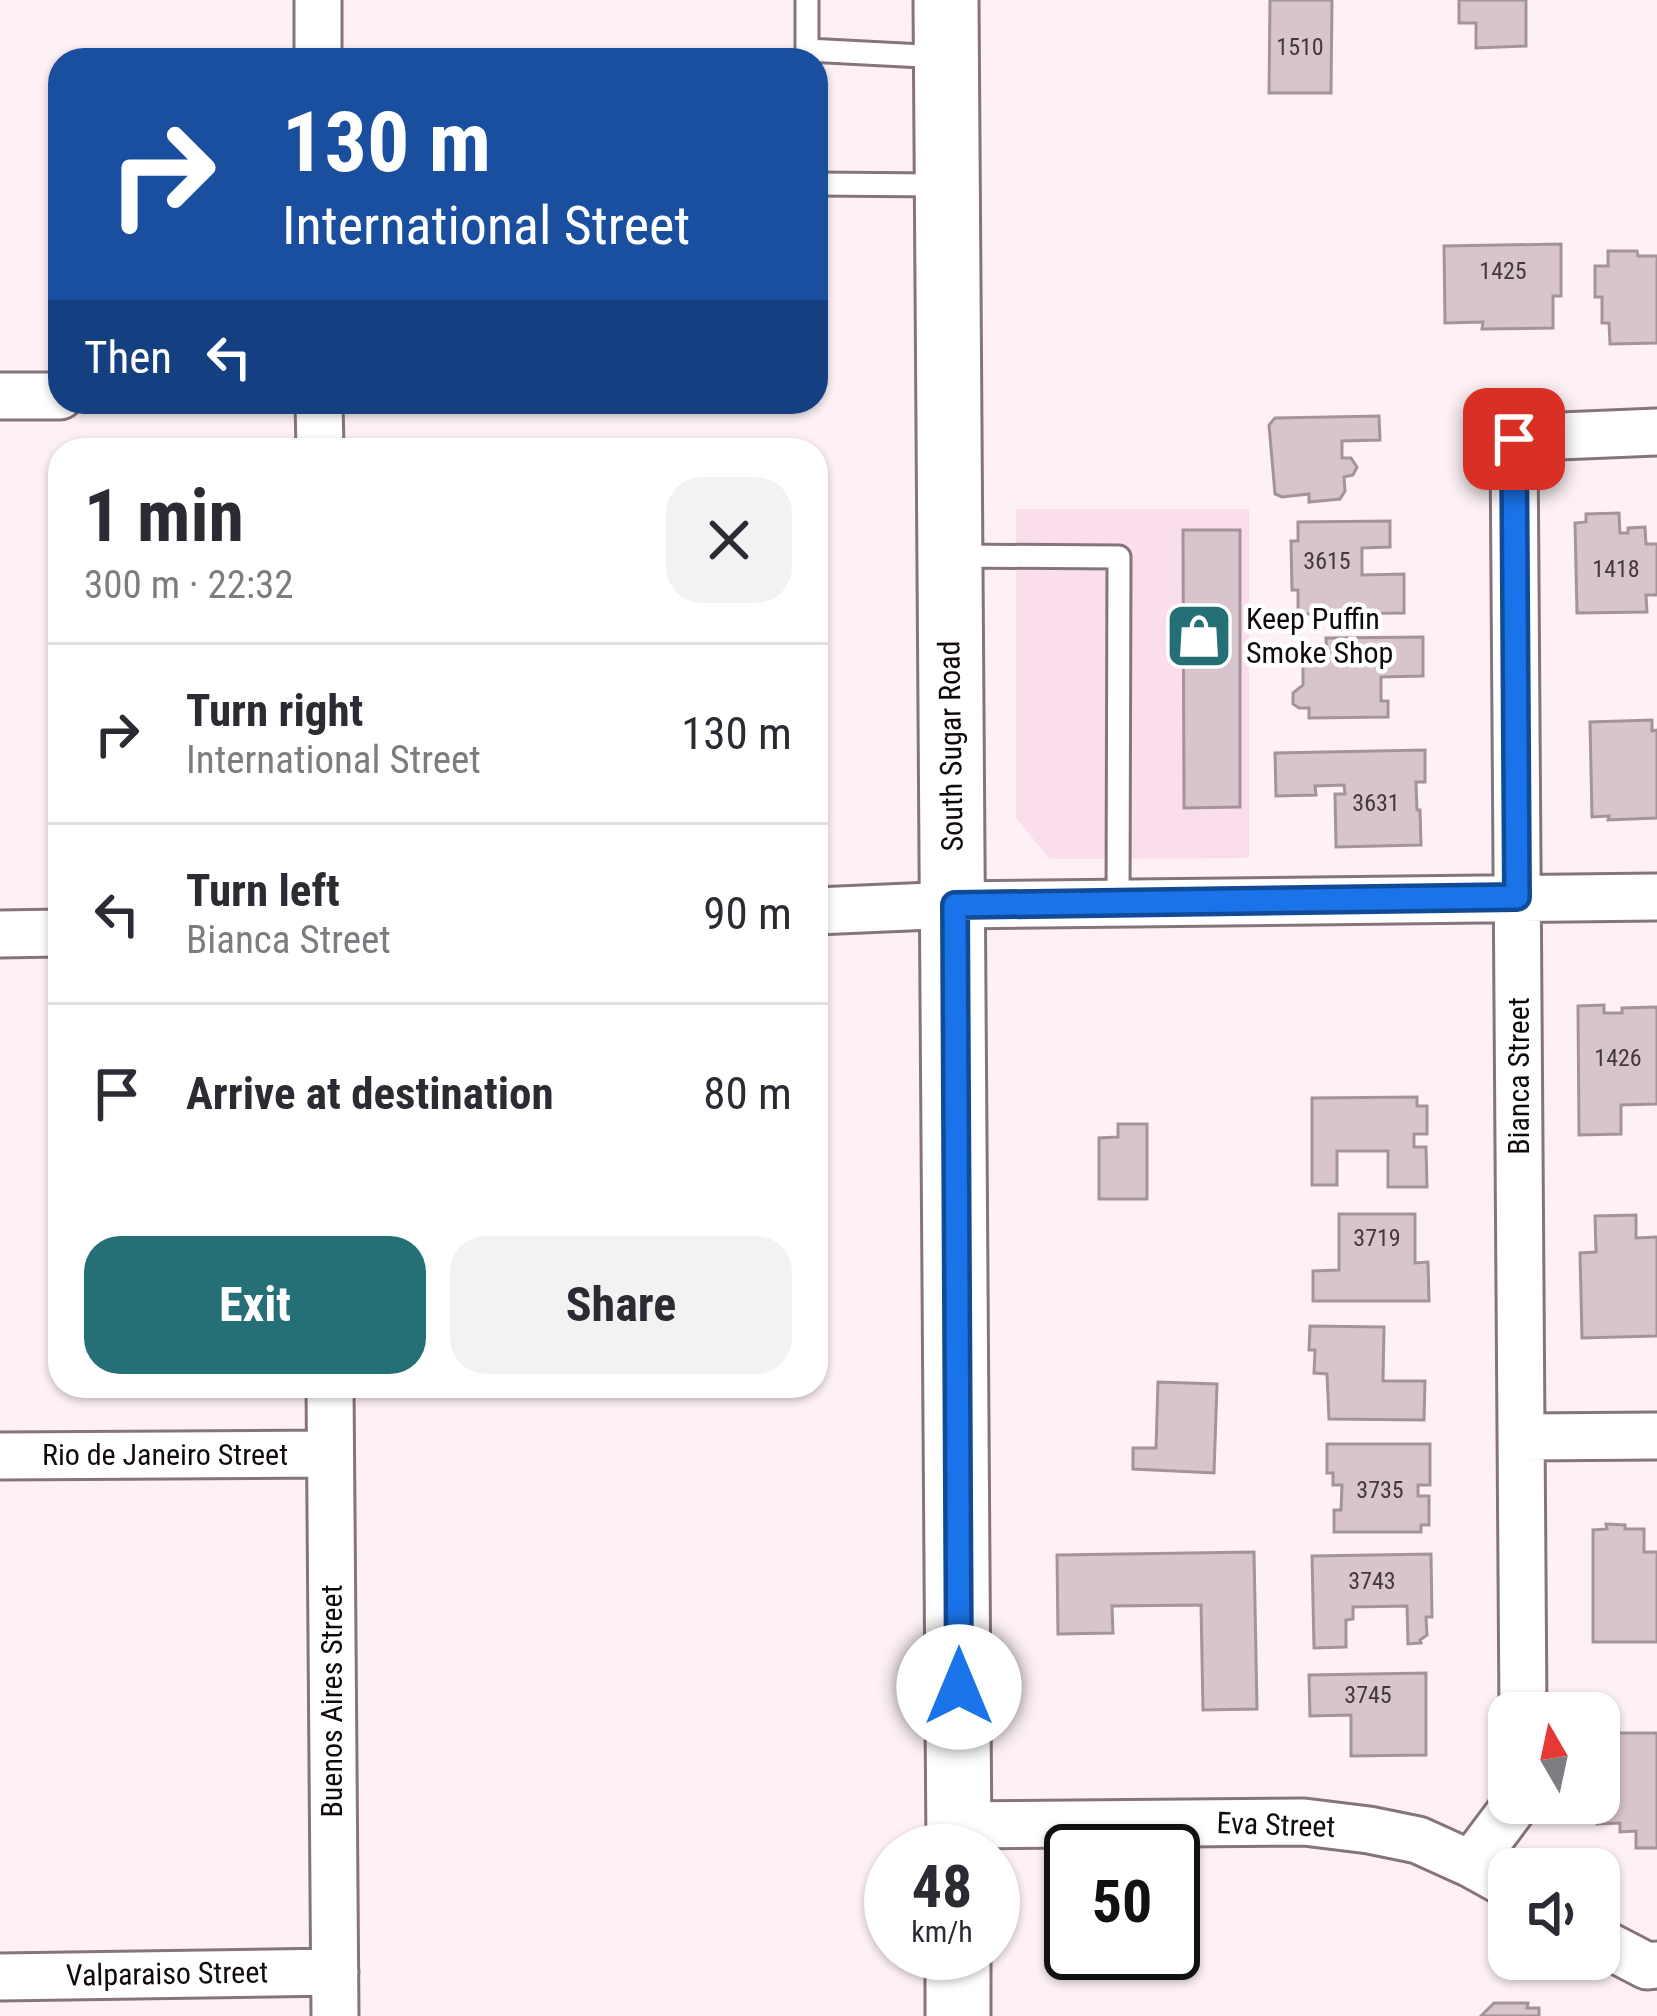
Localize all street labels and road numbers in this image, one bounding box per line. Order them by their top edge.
street label: South Sugar Road [931,640,970,852]
street label: Bianca Street [1501,997,1536,1155]
street label: Rio de Janeiro Street [42,1437,288,1472]
street label: Buenos Aires Street [314,1584,349,1818]
street label: Eva Street [1216,1805,1336,1844]
street label: Valparaiso Street [66,1954,268,1993]

